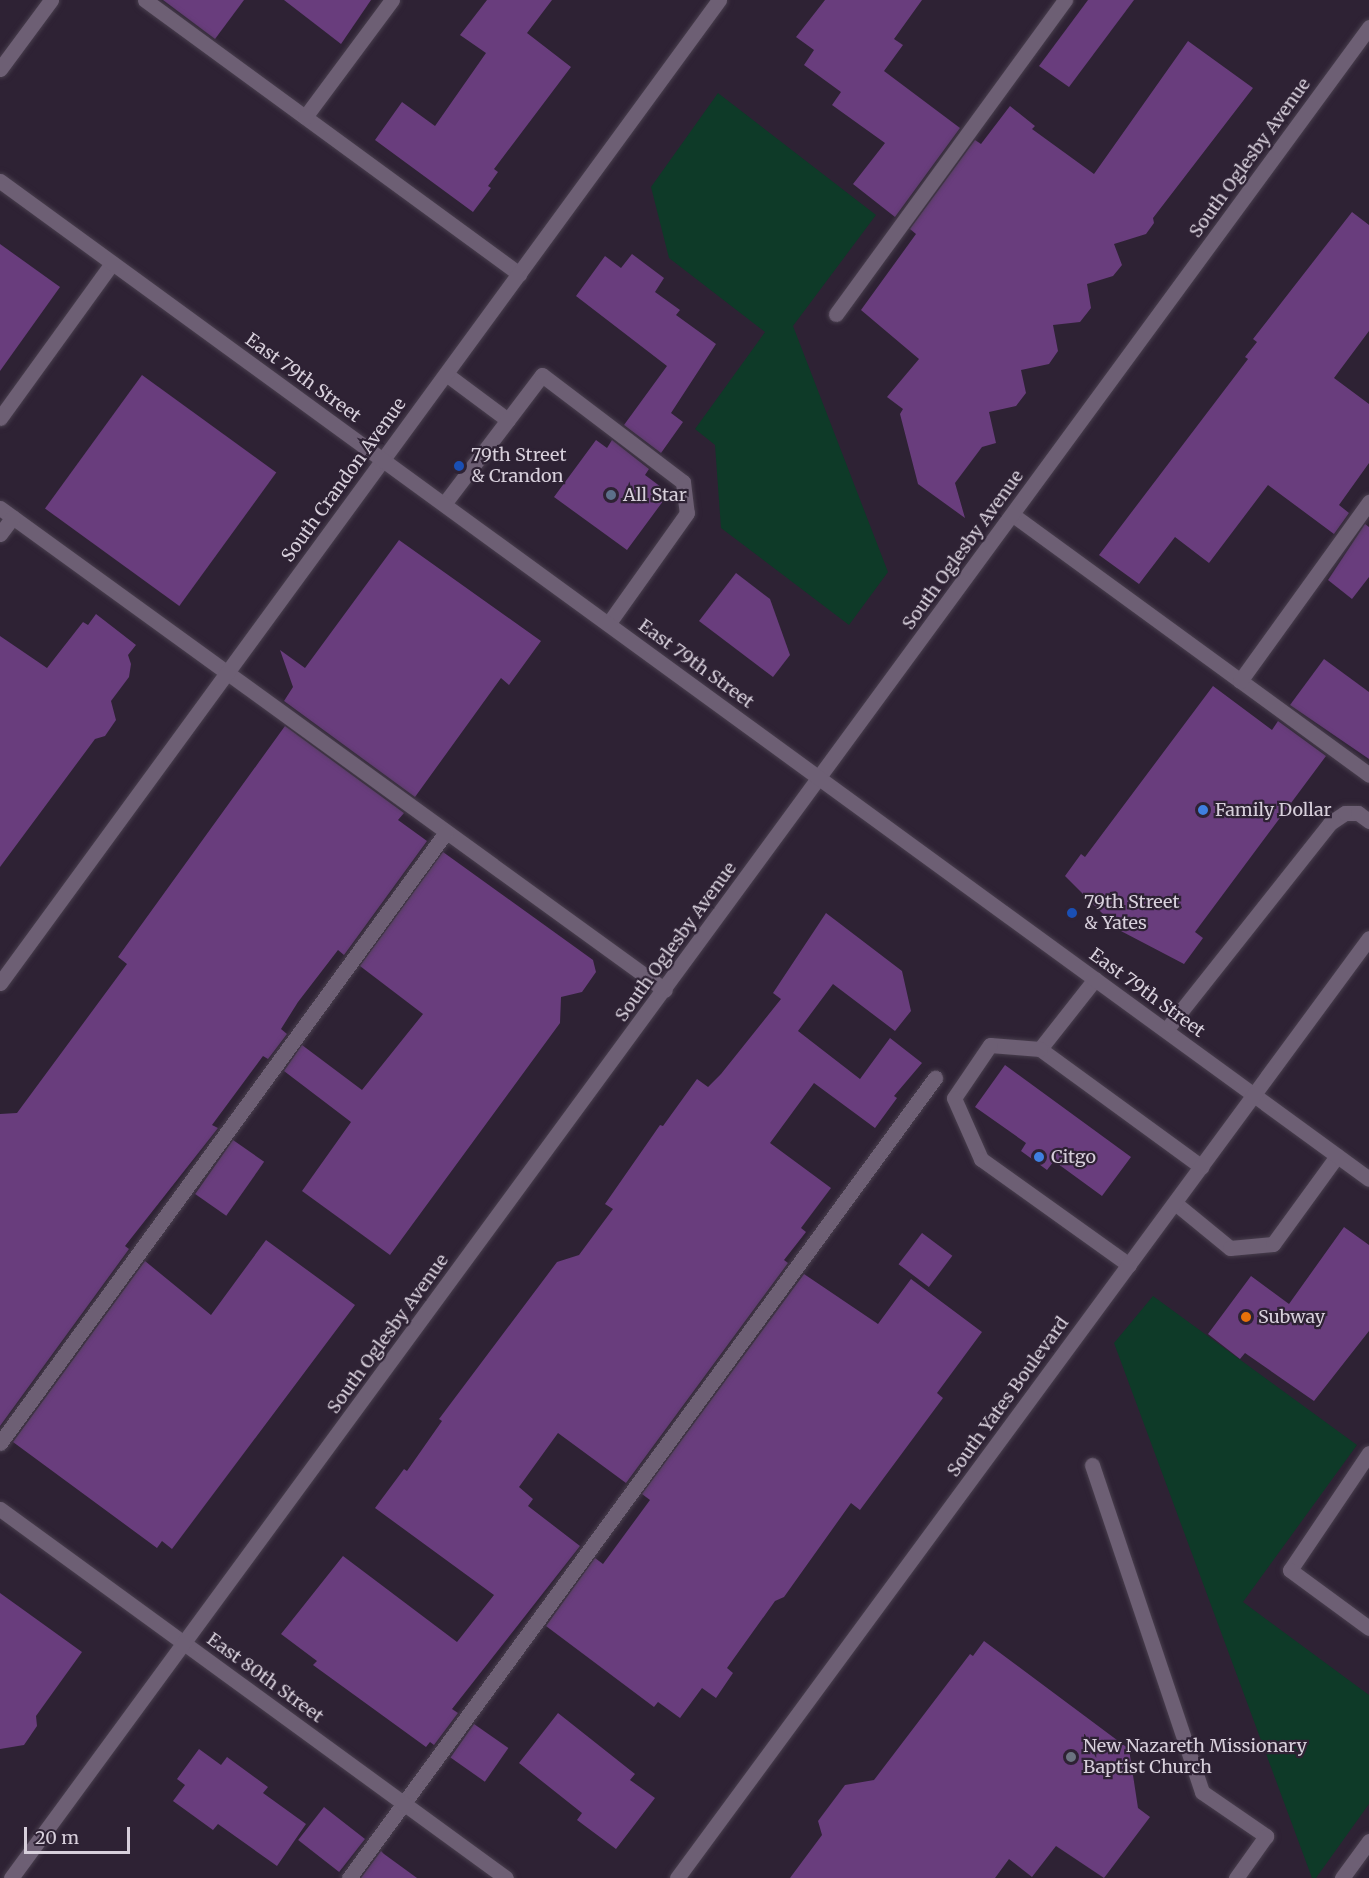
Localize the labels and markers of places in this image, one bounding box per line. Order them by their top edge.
place label: 79th Street & Crandon [471,445,566,488]
marker: 79th Street & Crandon [452,459,466,473]
place label: All Star [623,484,687,506]
marker: All Star [604,488,618,502]
place label: Family Dollar [1215,799,1332,821]
marker: Family Dollar [1196,803,1210,817]
place label: 79th Street & Yates [1084,892,1179,934]
marker: 79th Street & Yates [1065,906,1079,920]
place label: Citgo [1051,1146,1096,1168]
marker: Citgo [1032,1150,1046,1164]
place label: Subway [1258,1306,1325,1328]
marker: Subway [1239,1310,1253,1324]
place label: New Nazareth Missionary Baptist Church [1083,1736,1307,1778]
marker: New Nazareth Missionary Baptist Church [1064,1750,1078,1764]

